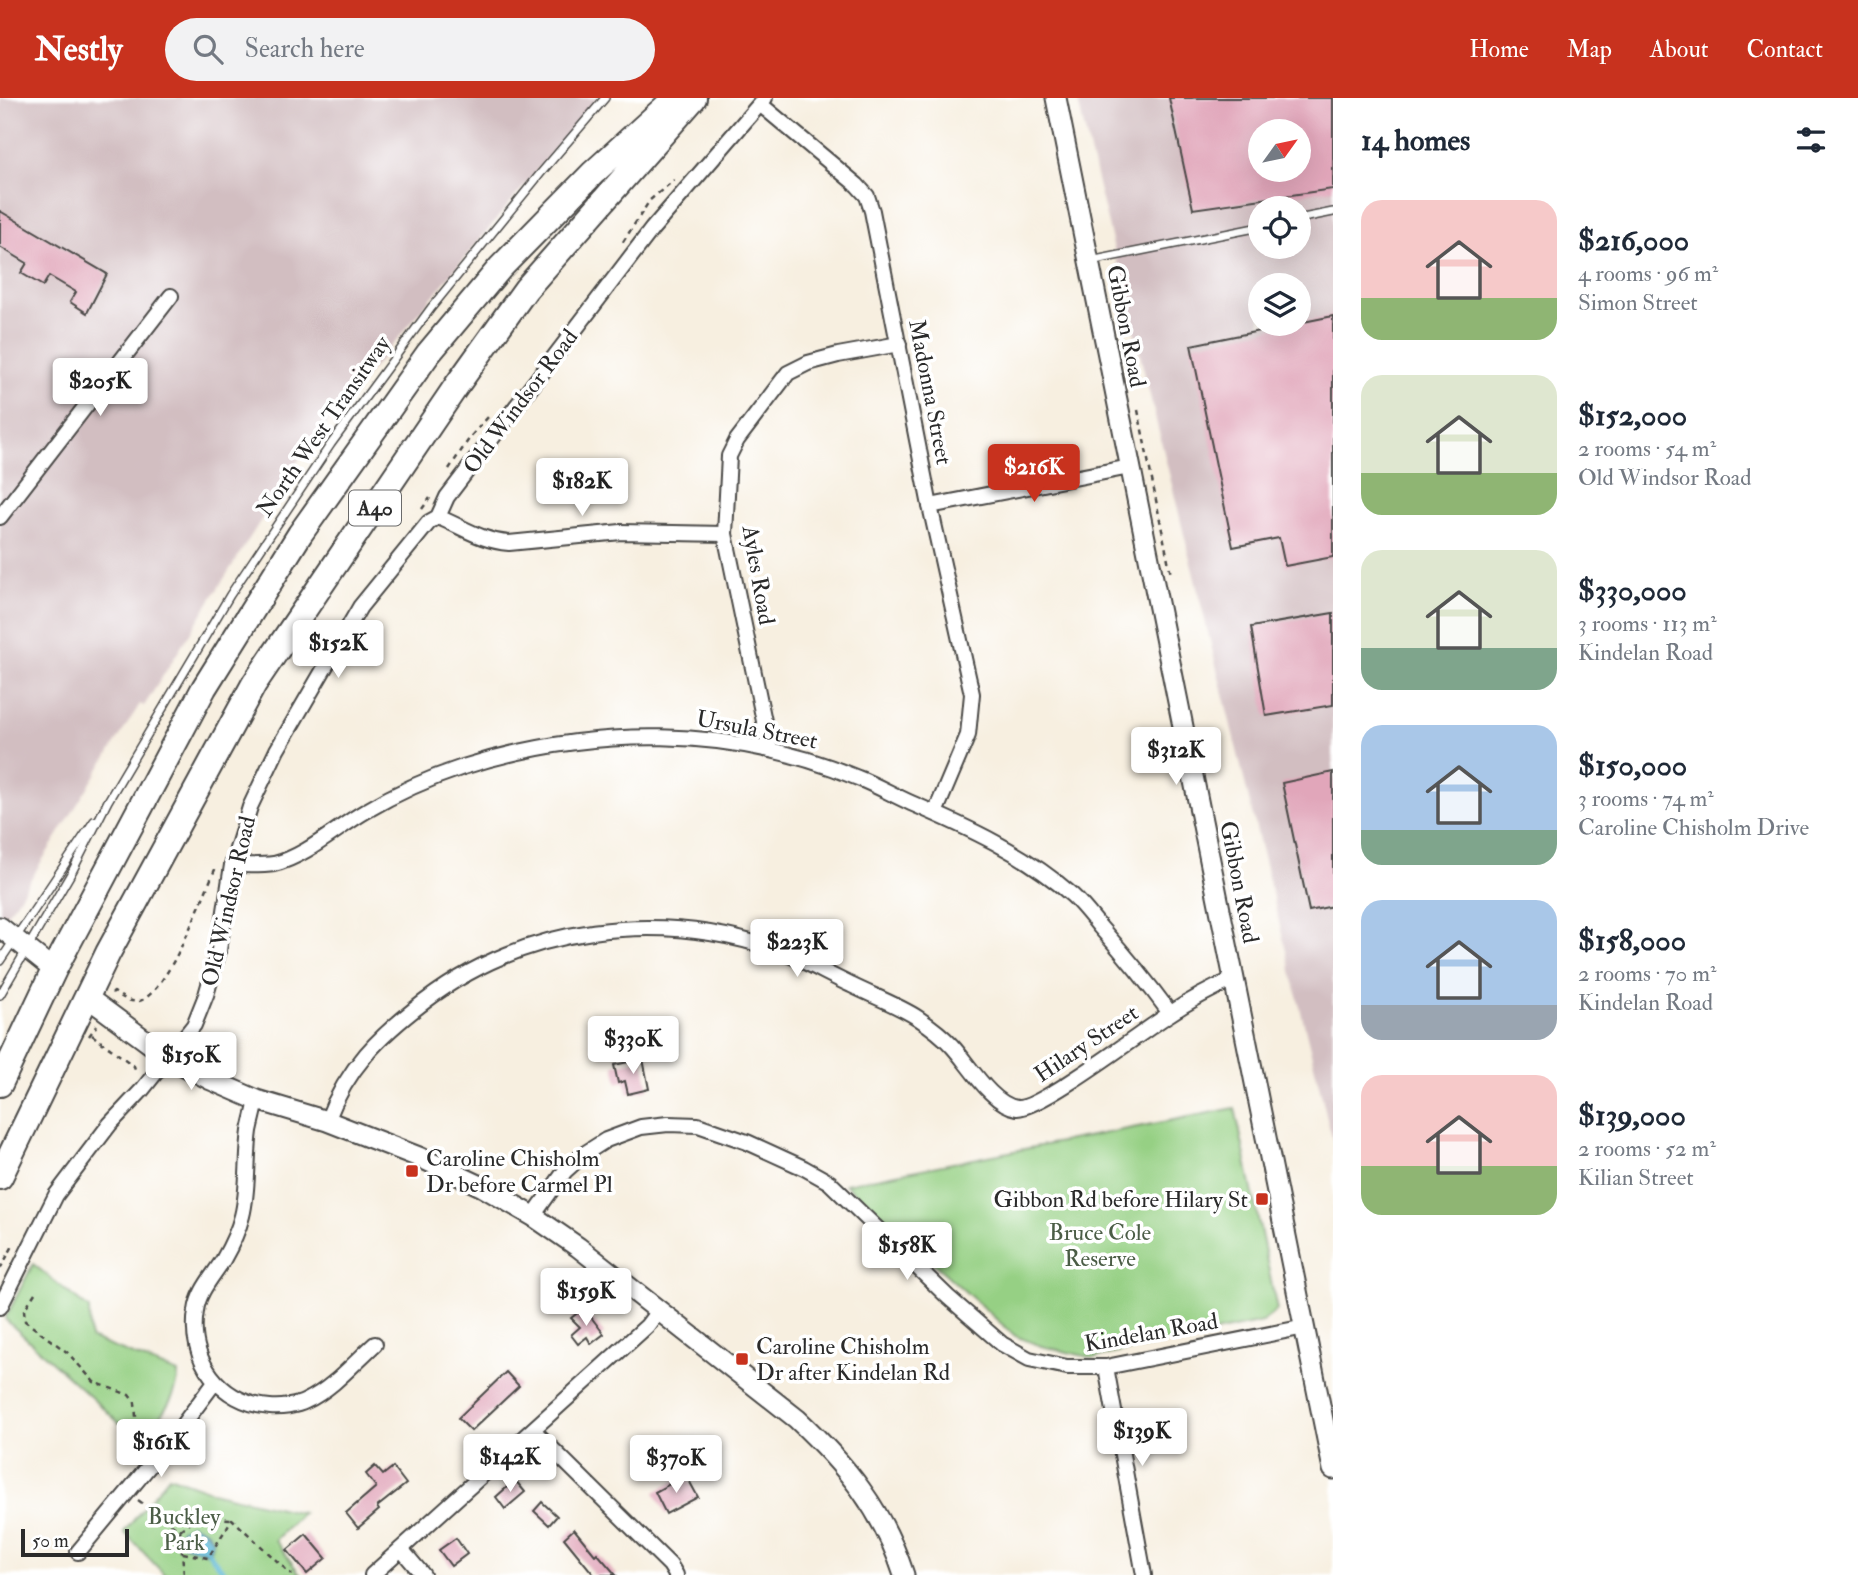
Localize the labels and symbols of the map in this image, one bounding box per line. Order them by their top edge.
north arrow [1248,119,1311,182]
street label: Gibbon Road [1100,263,1153,390]
street label: Madonna Street [902,317,959,467]
street label: Old Windsor Road [457,323,584,479]
street label: North West Transitway [250,329,397,522]
pin: $205K [51,358,149,418]
pin: $216K [985,444,1083,504]
pin: $182K [533,458,631,518]
road number: A40 [349,490,401,526]
street label: Ayles Road [735,522,781,627]
pin: $152K [289,620,387,680]
street label: Ursula Street [694,704,820,755]
pin: $312K [1127,728,1225,787]
street label: Old Windsor Road [195,813,262,989]
street label: Gibbon Road [1213,819,1266,946]
pin: $223K [748,920,846,979]
street label: Hilary Street [1029,998,1144,1089]
pin: $330K [584,1016,682,1076]
pin: $150K [142,1032,240,1092]
place label: Caroline Chisholm Dr before Carmel Pl [426,1144,613,1199]
marker: Caroline Chisholm Dr before Carmel Pl [404,1163,420,1179]
place label: Gibbon Rd before Hilary St [994,1185,1248,1214]
marker: Gibbon Rd before Hilary St [1254,1191,1270,1207]
park label: Bruce Cole Reserve [1049,1218,1152,1273]
pin: $158K [858,1222,956,1282]
pin: $159K [537,1268,635,1328]
street label: Kindelan Road [1082,1306,1220,1358]
place label: Caroline Chisholm Dr after Kindelan Rd [756,1332,950,1387]
marker: Caroline Chisholm Dr after Kindelan Rd [734,1351,750,1367]
pin: $139K [1093,1408,1191,1468]
pin: $161K [112,1420,210,1479]
pin: $142K [461,1434,559,1494]
pin: $370K [627,1436,725,1495]
park label: Buckley Park [148,1502,221,1557]
scale bar [21,1526,130,1558]

